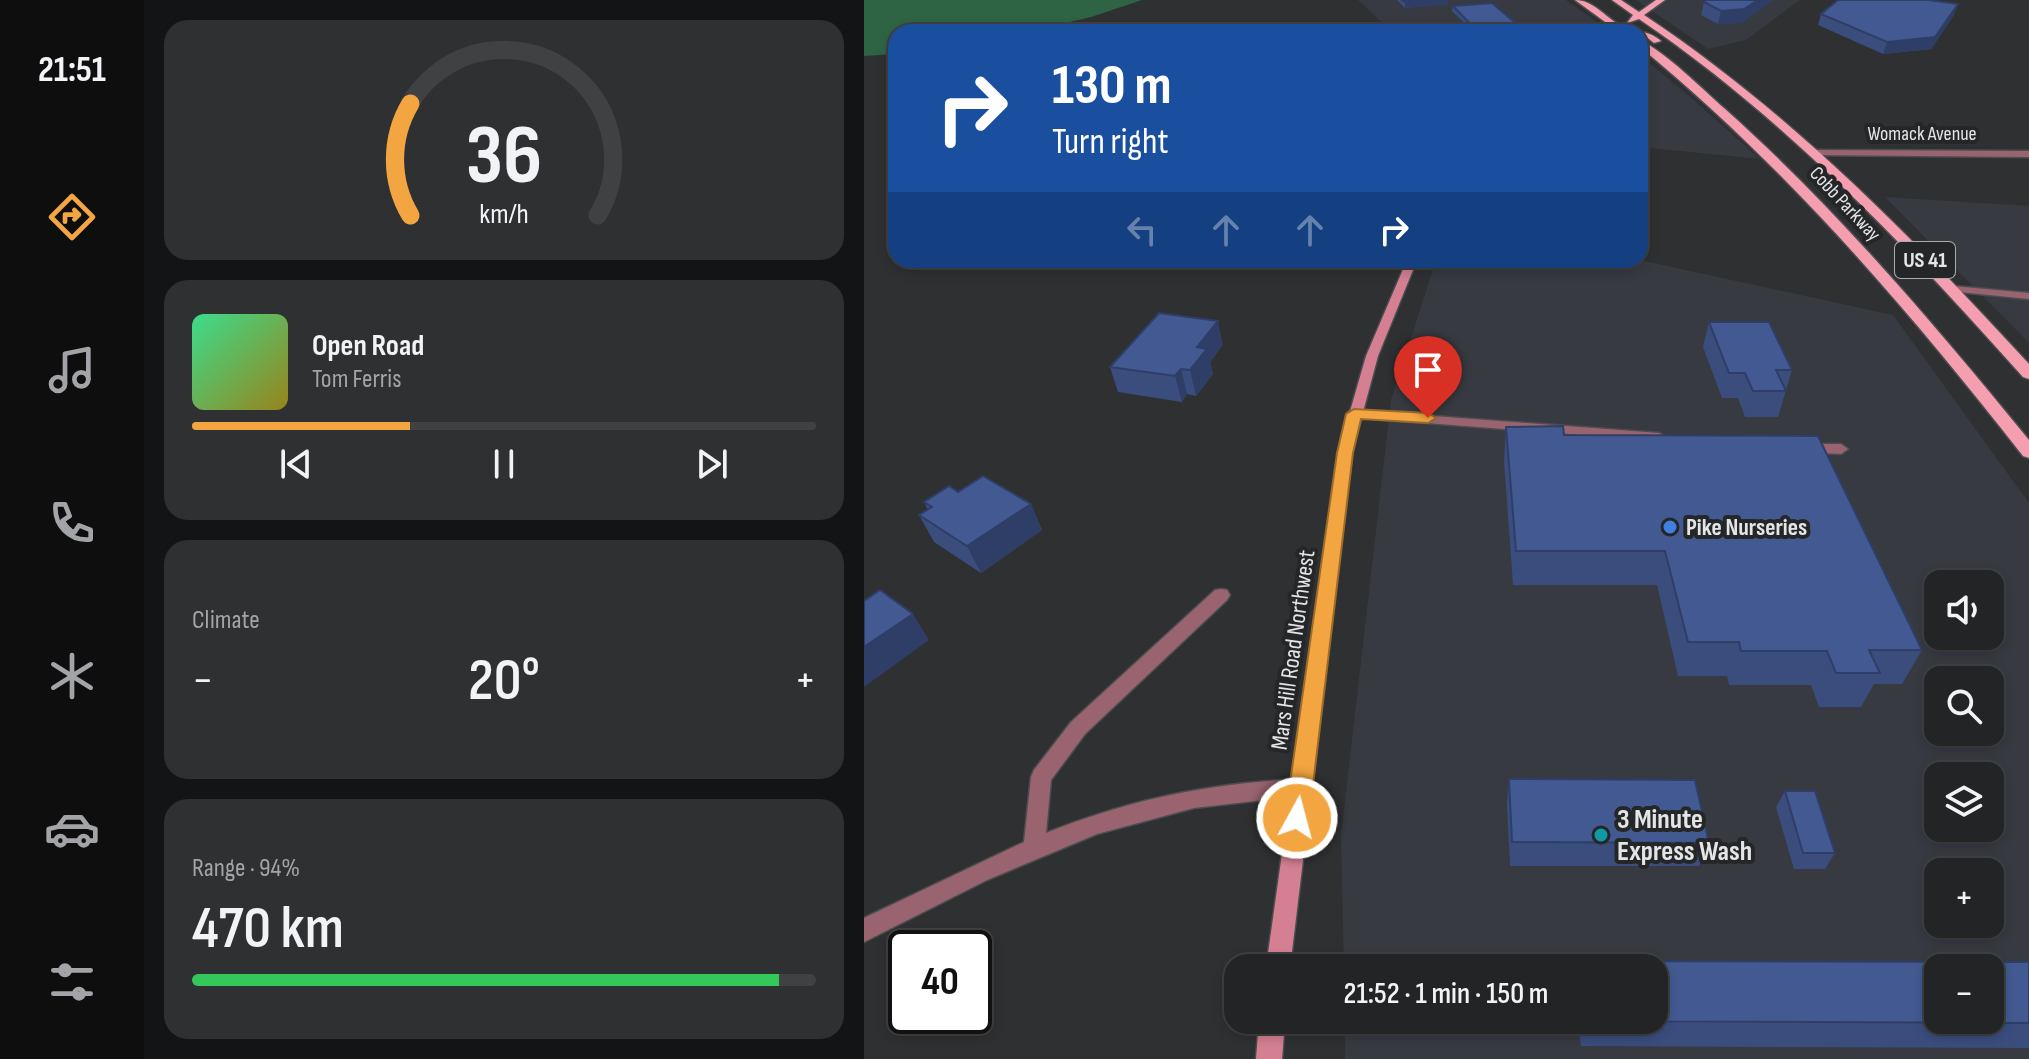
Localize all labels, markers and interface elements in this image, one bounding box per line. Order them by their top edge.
text: 21:51 [38,49,106,92]
text: 130 m [1052,53,1172,120]
icon: right [920,56,1024,160]
text: 36 [466,106,542,206]
text: Turn right [1052,121,1169,164]
street label: Womack Avenue [1867,122,1977,146]
street label: Cobb Parkway [1804,162,1886,246]
icon: directions [44,189,100,245]
text: km/h [479,197,529,232]
icon: left [1120,208,1164,252]
icon: ahead [1204,208,1248,252]
icon: ahead [1288,208,1332,252]
icon: right [1372,208,1416,252]
road number: US 41 [1895,242,1955,278]
text: Open Road [312,328,424,364]
pin [1394,336,1462,418]
icon: music [44,342,100,398]
icon: arrive [1406,348,1450,392]
text: Tom Ferris [312,364,402,395]
icon: previous [274,442,318,486]
icon: pause [482,442,526,486]
icon: next [690,442,734,486]
icon: phone [44,495,100,551]
place label: Pike Nurseries [1686,513,1807,542]
marker: Pike Nurseries [1661,518,1679,536]
street label: Mars Hill Road Northwest [1265,548,1321,752]
map controls [1924,570,2004,1034]
button: sound [1924,570,2004,650]
text: Climate [192,605,260,636]
text: 20° [468,645,540,717]
icon: climate [44,648,100,704]
text: − [192,654,214,707]
text: + [794,654,816,707]
button: search [1924,666,2004,746]
button: layers [1924,762,2004,842]
position arrow [1255,776,1339,860]
icon: car [44,801,100,857]
place label: 3 Minute Express Wash [1617,803,1752,868]
marker: 3 Minute Express Wash [1592,826,1610,844]
text: Range · 94% [192,853,300,884]
button: + [1924,858,2004,938]
text: 470 km [192,893,344,965]
speed limit sign: 40 [888,930,992,1034]
icon: filters [44,954,100,1010]
button: − [1924,954,2004,1034]
text: 21:52 · 1 min · 150 m [1344,976,1548,1012]

